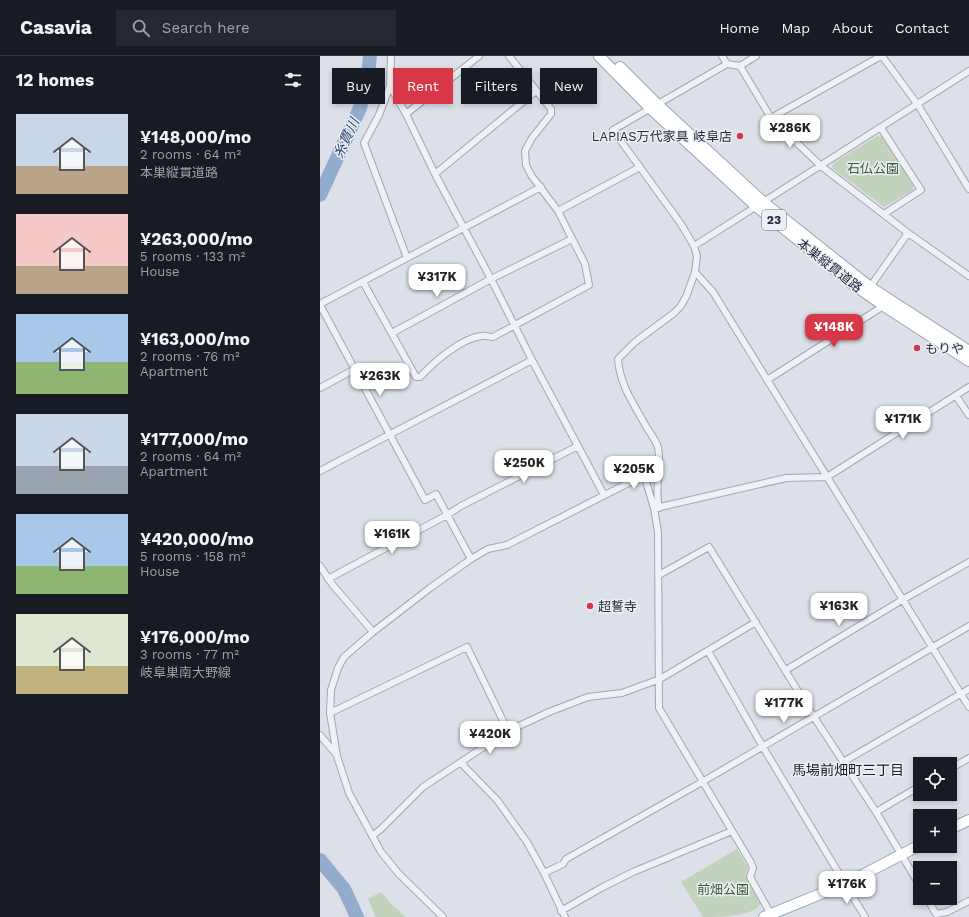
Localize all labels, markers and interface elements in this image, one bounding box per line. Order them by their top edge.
search box [116,10,396,46]
text: Casavia [20,16,92,39]
icon: search [130,17,152,39]
text: Search here [162,19,250,37]
text: Home [719,20,759,36]
text: Map [781,20,810,36]
text: About [832,20,873,36]
text: Contact [895,20,949,36]
chip: Buy [332,68,385,104]
chip: Rent [393,68,453,104]
chip: Filters [461,68,532,104]
chip: New [540,68,597,104]
icon: filters [282,69,304,91]
text: 12 homes [16,70,94,90]
water label: 糸貫川 [330,114,363,160]
pin: ¥286K [762,115,818,149]
text: ¥286K [769,120,811,135]
text: ¥148,000/mo [140,127,251,147]
place label: LAPIAS万代家具 岐阜店 [592,129,732,144]
icon: home [48,130,96,178]
marker: LAPIAS万代家具 岐阜店 [735,131,745,141]
text: 2 rooms · 64 m² [140,147,241,162]
park label: 石仏公園 [847,161,899,176]
text: 本巣縦貫道路 [140,165,218,180]
road number: 23 [762,210,786,230]
text: ¥263,000/mo [140,229,253,249]
icon: home [48,230,96,278]
street label: 本巣縦貫道路 [794,235,865,295]
text: 5 rooms · 133 m² [140,249,245,264]
text: House [140,264,180,279]
pin: ¥317K [409,264,465,298]
text: ¥317K [418,269,456,284]
pin: ¥148K [806,314,862,348]
text: ¥148K [814,319,854,334]
text: ¥163,000/mo [140,329,250,349]
icon: home [48,330,96,378]
place label: もりや [925,341,964,356]
marker: もりや [912,343,922,353]
text: 2 rooms · 76 m² [140,349,240,364]
pin: ¥263K [352,363,408,397]
text: Apartment [140,364,208,379]
text: ¥263K [359,368,401,383]
pin: ¥171K [875,406,931,440]
text: ¥171K [885,411,921,426]
text: ¥177,000/mo [140,429,248,449]
icon: home [48,430,96,478]
text: 2 rooms · 64 m² [140,449,241,464]
pin: ¥250K [496,450,552,484]
text: ¥250K [503,455,545,470]
pin: ¥205K [606,456,662,490]
text: ¥205K [613,461,655,476]
text: Apartment [140,464,208,479]
pin: ¥161K [364,521,420,555]
text: ¥161K [374,526,410,541]
text: ¥420,000/mo [140,529,254,549]
icon: home [48,530,96,578]
text: 5 rooms · 158 m² [140,549,246,564]
text: House [140,564,180,579]
pin: ¥163K [811,593,867,627]
text: ¥163K [820,598,859,613]
place label: 超誓寺 [598,599,637,614]
marker: 超誓寺 [585,601,595,611]
text: ¥176,000/mo [140,627,250,647]
icon: home [48,630,96,678]
text: 3 rooms · 77 m² [140,647,239,662]
text: 岐阜巣南大野線 [140,665,231,680]
pin: ¥177K [756,690,812,724]
text: ¥177K [764,695,804,710]
pin: ¥420K [462,721,518,755]
text: ¥420K [469,726,511,741]
map controls [913,757,957,905]
button: locate [913,757,957,801]
district label: 馬場前畑町三丁目 [792,762,904,778]
button: + [913,809,957,853]
button: − [913,861,957,905]
pin: ¥176K [819,871,875,905]
text: ¥176K [828,876,866,891]
park label: 前畑公園 [697,882,749,897]

